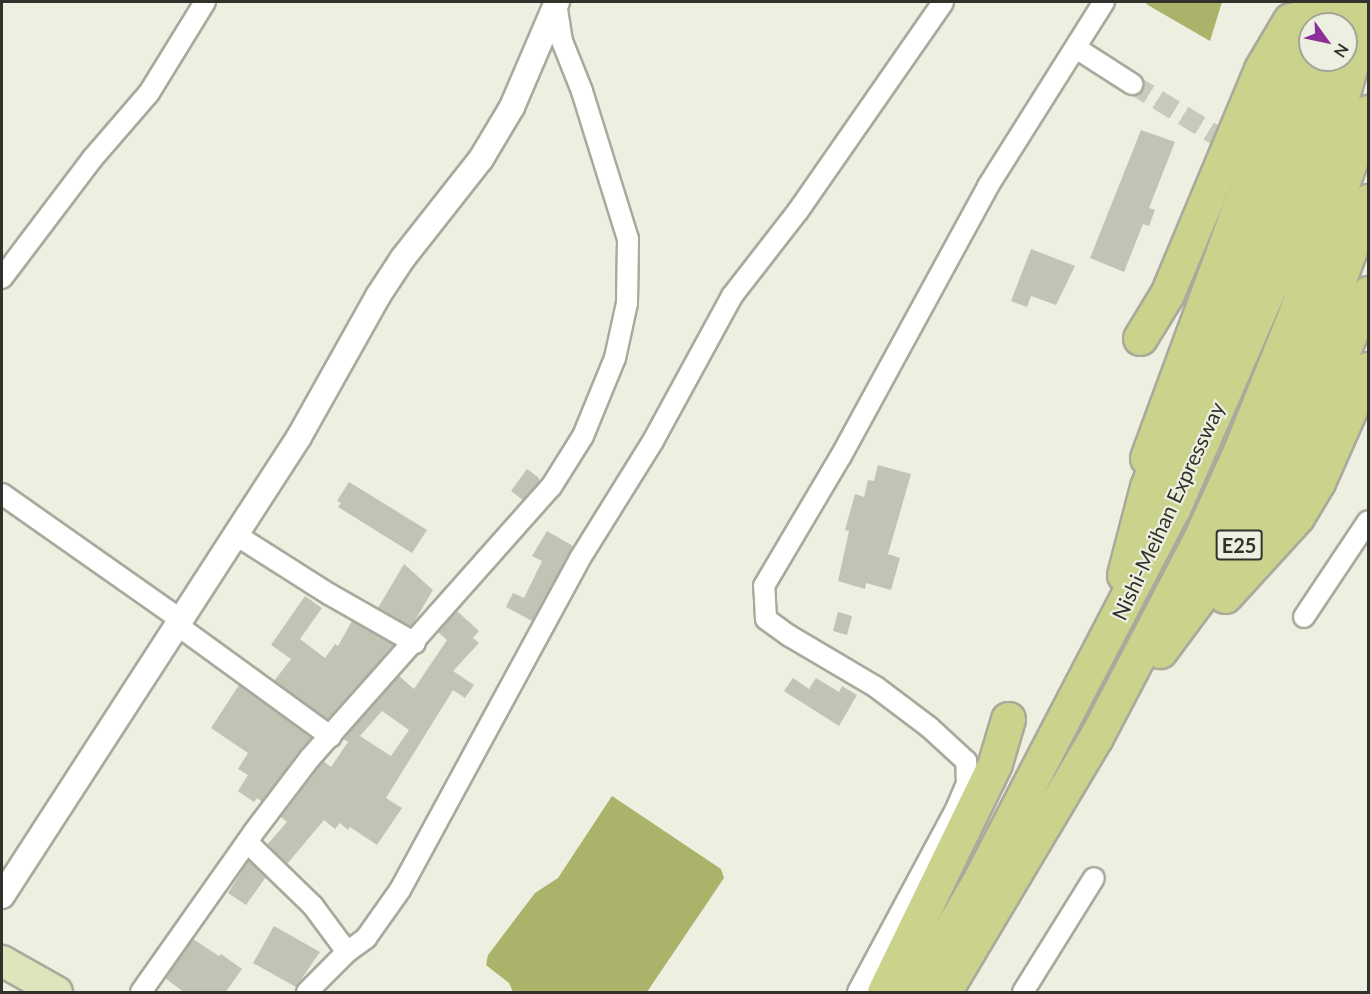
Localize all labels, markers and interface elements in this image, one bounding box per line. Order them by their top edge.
north arrow [1298,12,1358,72]
text: N [1331,41,1353,61]
street label: Nishi-Meihan Expressway [1106,398,1230,624]
road number: E25 [1215,528,1263,562]

